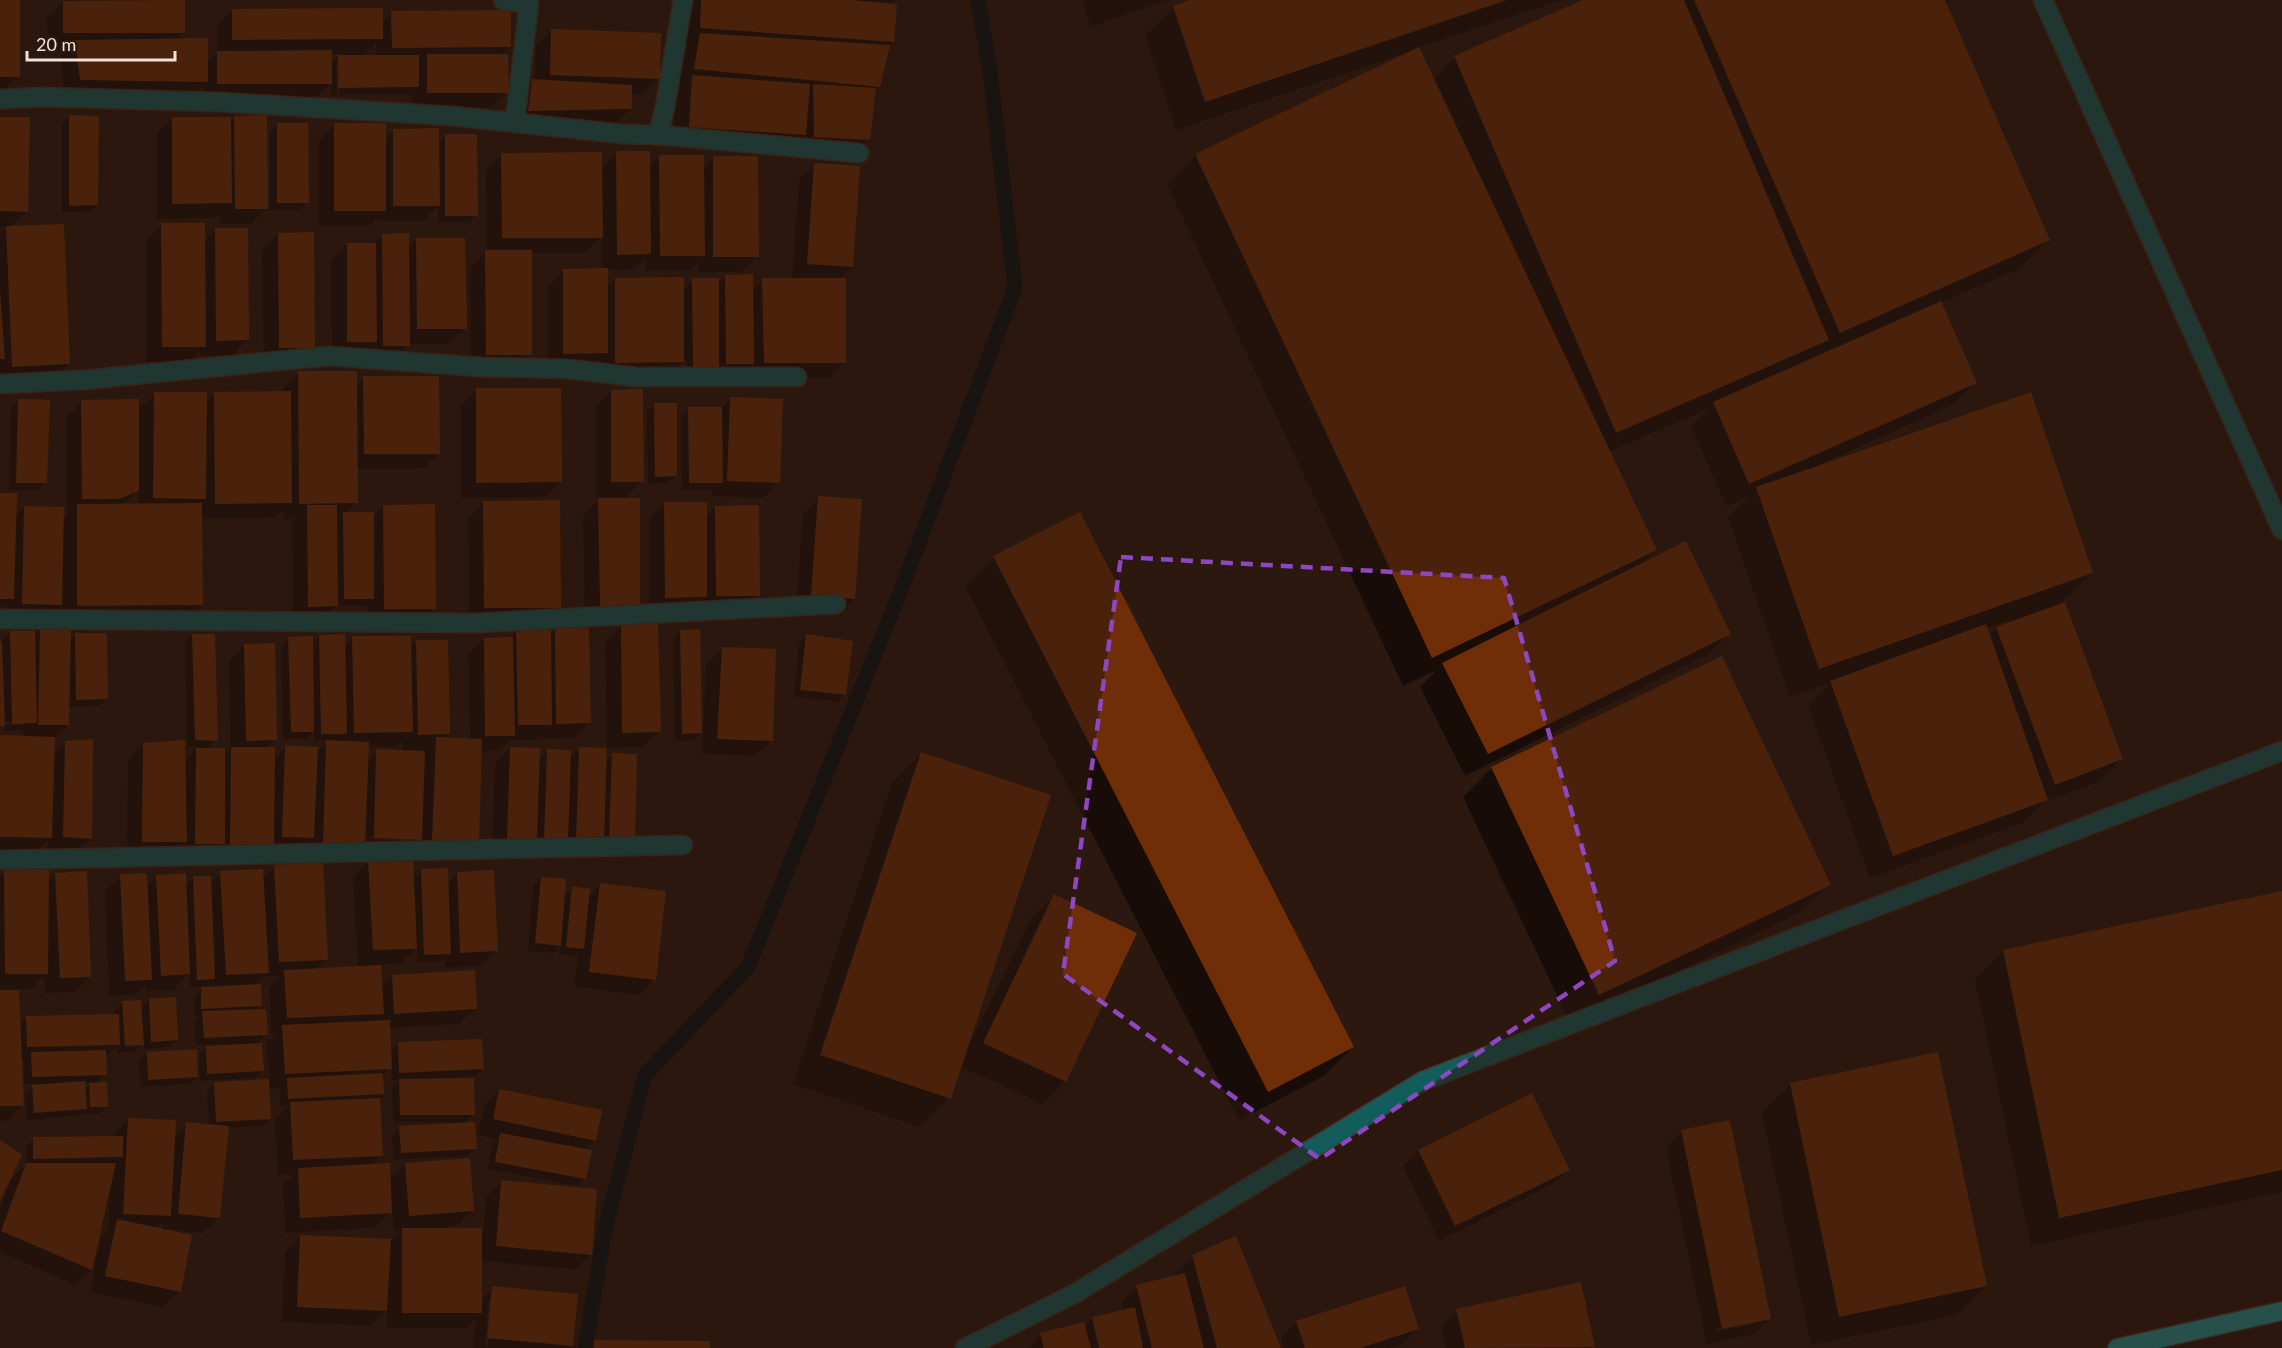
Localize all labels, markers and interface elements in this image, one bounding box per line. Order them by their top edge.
scale bar [27,24,176,62]
text: 20 m [36,33,76,55]

